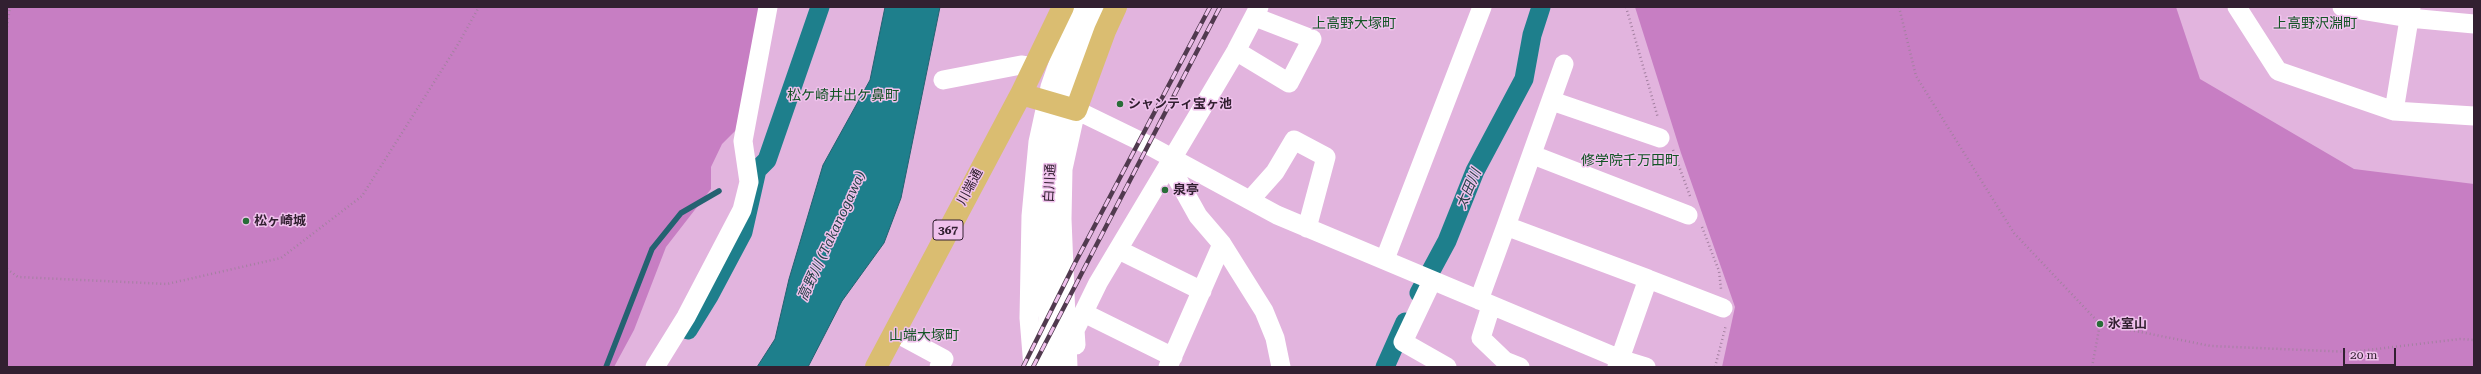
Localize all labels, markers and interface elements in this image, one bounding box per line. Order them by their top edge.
district label: 上高野大塚町 [1312,16,1396,32]
district label: 上高野沢淵町 [2273,16,2357,32]
district label: 松ケ崎井出ケ鼻町 [787,88,899,104]
place label: シャンティ宝ヶ池 [1128,96,1232,112]
marker: シャンティ宝ヶ池 [1115,99,1125,109]
district label: 修学院千万田町 [1581,153,1679,169]
street label: 白川通 [1041,163,1059,203]
street label: 川端通 [954,166,986,208]
water label: 太田川 [1453,166,1485,212]
water label: 高野川 (Takanogawa) [795,168,869,304]
place label: 泉亭 [1173,182,1199,198]
marker: 泉亭 [1160,185,1170,195]
place label: 松ヶ崎城 [254,213,306,229]
marker: 松ヶ崎城 [241,216,251,226]
road number: 367 [933,220,963,240]
place label: 氷室山 [2108,316,2147,332]
marker: 氷室山 [2095,319,2105,329]
district label: 山端大塚町 [889,328,959,344]
scale bar [2345,340,2398,366]
text: 20 m [2350,348,2377,362]

